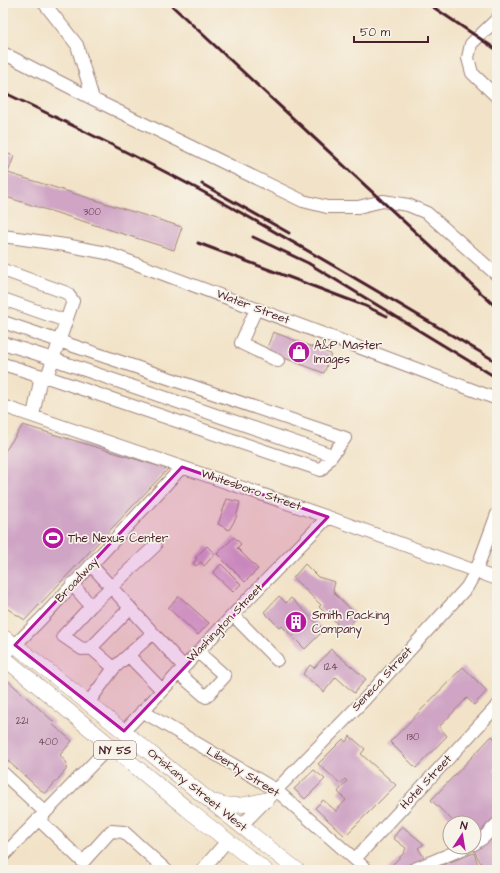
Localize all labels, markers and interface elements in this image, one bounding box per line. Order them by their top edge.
scale bar [354,18,428,44]
text: 50 m [360,24,391,41]
house number: 300 [83,205,101,219]
street label: Water Street [214,285,292,329]
place label: A&P Master Images [314,337,383,369]
shop icon: A&P Master Images [286,339,312,365]
street label: Whitesboro Street [199,465,304,515]
sports icon: The Nexus Center [40,525,66,551]
place label: The Nexus Center [68,530,169,547]
street label: Broadway [51,553,104,607]
street label: Washington Street [183,580,268,667]
place label: Smith Packing Company [312,607,389,639]
building icon: Smith Packing Company [283,609,309,635]
street label: Seneca Street [348,643,416,715]
house number: 124 [324,660,338,674]
house number: 221 [16,714,29,728]
house number: 130 [407,730,419,744]
house number: 400 [38,735,58,749]
road number: NY 5S [94,741,136,759]
street label: Liberty Street [203,743,283,802]
street label: Oriskany Street West [143,744,251,836]
street label: Hotel Street [396,751,456,813]
north arrow [442,815,482,855]
text: N [459,818,469,834]

